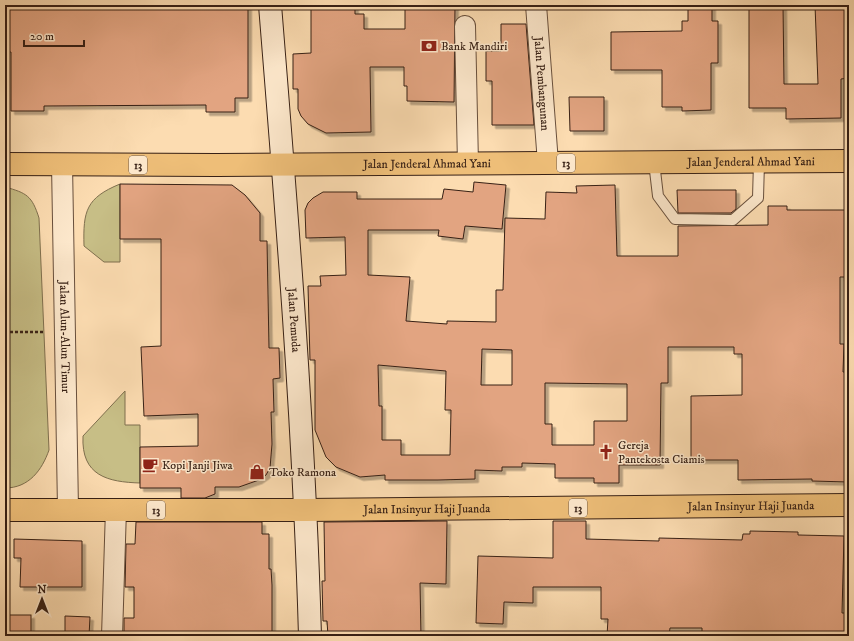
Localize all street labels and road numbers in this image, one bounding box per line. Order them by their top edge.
street label: Jalan Pembangunan [530,35,553,132]
road number: 13 [557,154,575,172]
street label: Jalan Jenderal Ahmad Yani [686,154,815,170]
road number: 13 [129,156,147,174]
street label: Jalan Jenderal Ahmad Yani [362,156,491,172]
street label: Jalan Alun-Alun Timur [56,280,73,394]
street label: Jalan Pemuda [284,286,303,354]
street label: Jalan Insinyur Haji Juanda [686,498,815,514]
road number: 13 [569,499,587,517]
road number: 13 [147,501,165,519]
street label: Jalan Insinyur Haji Juanda [363,501,491,517]

